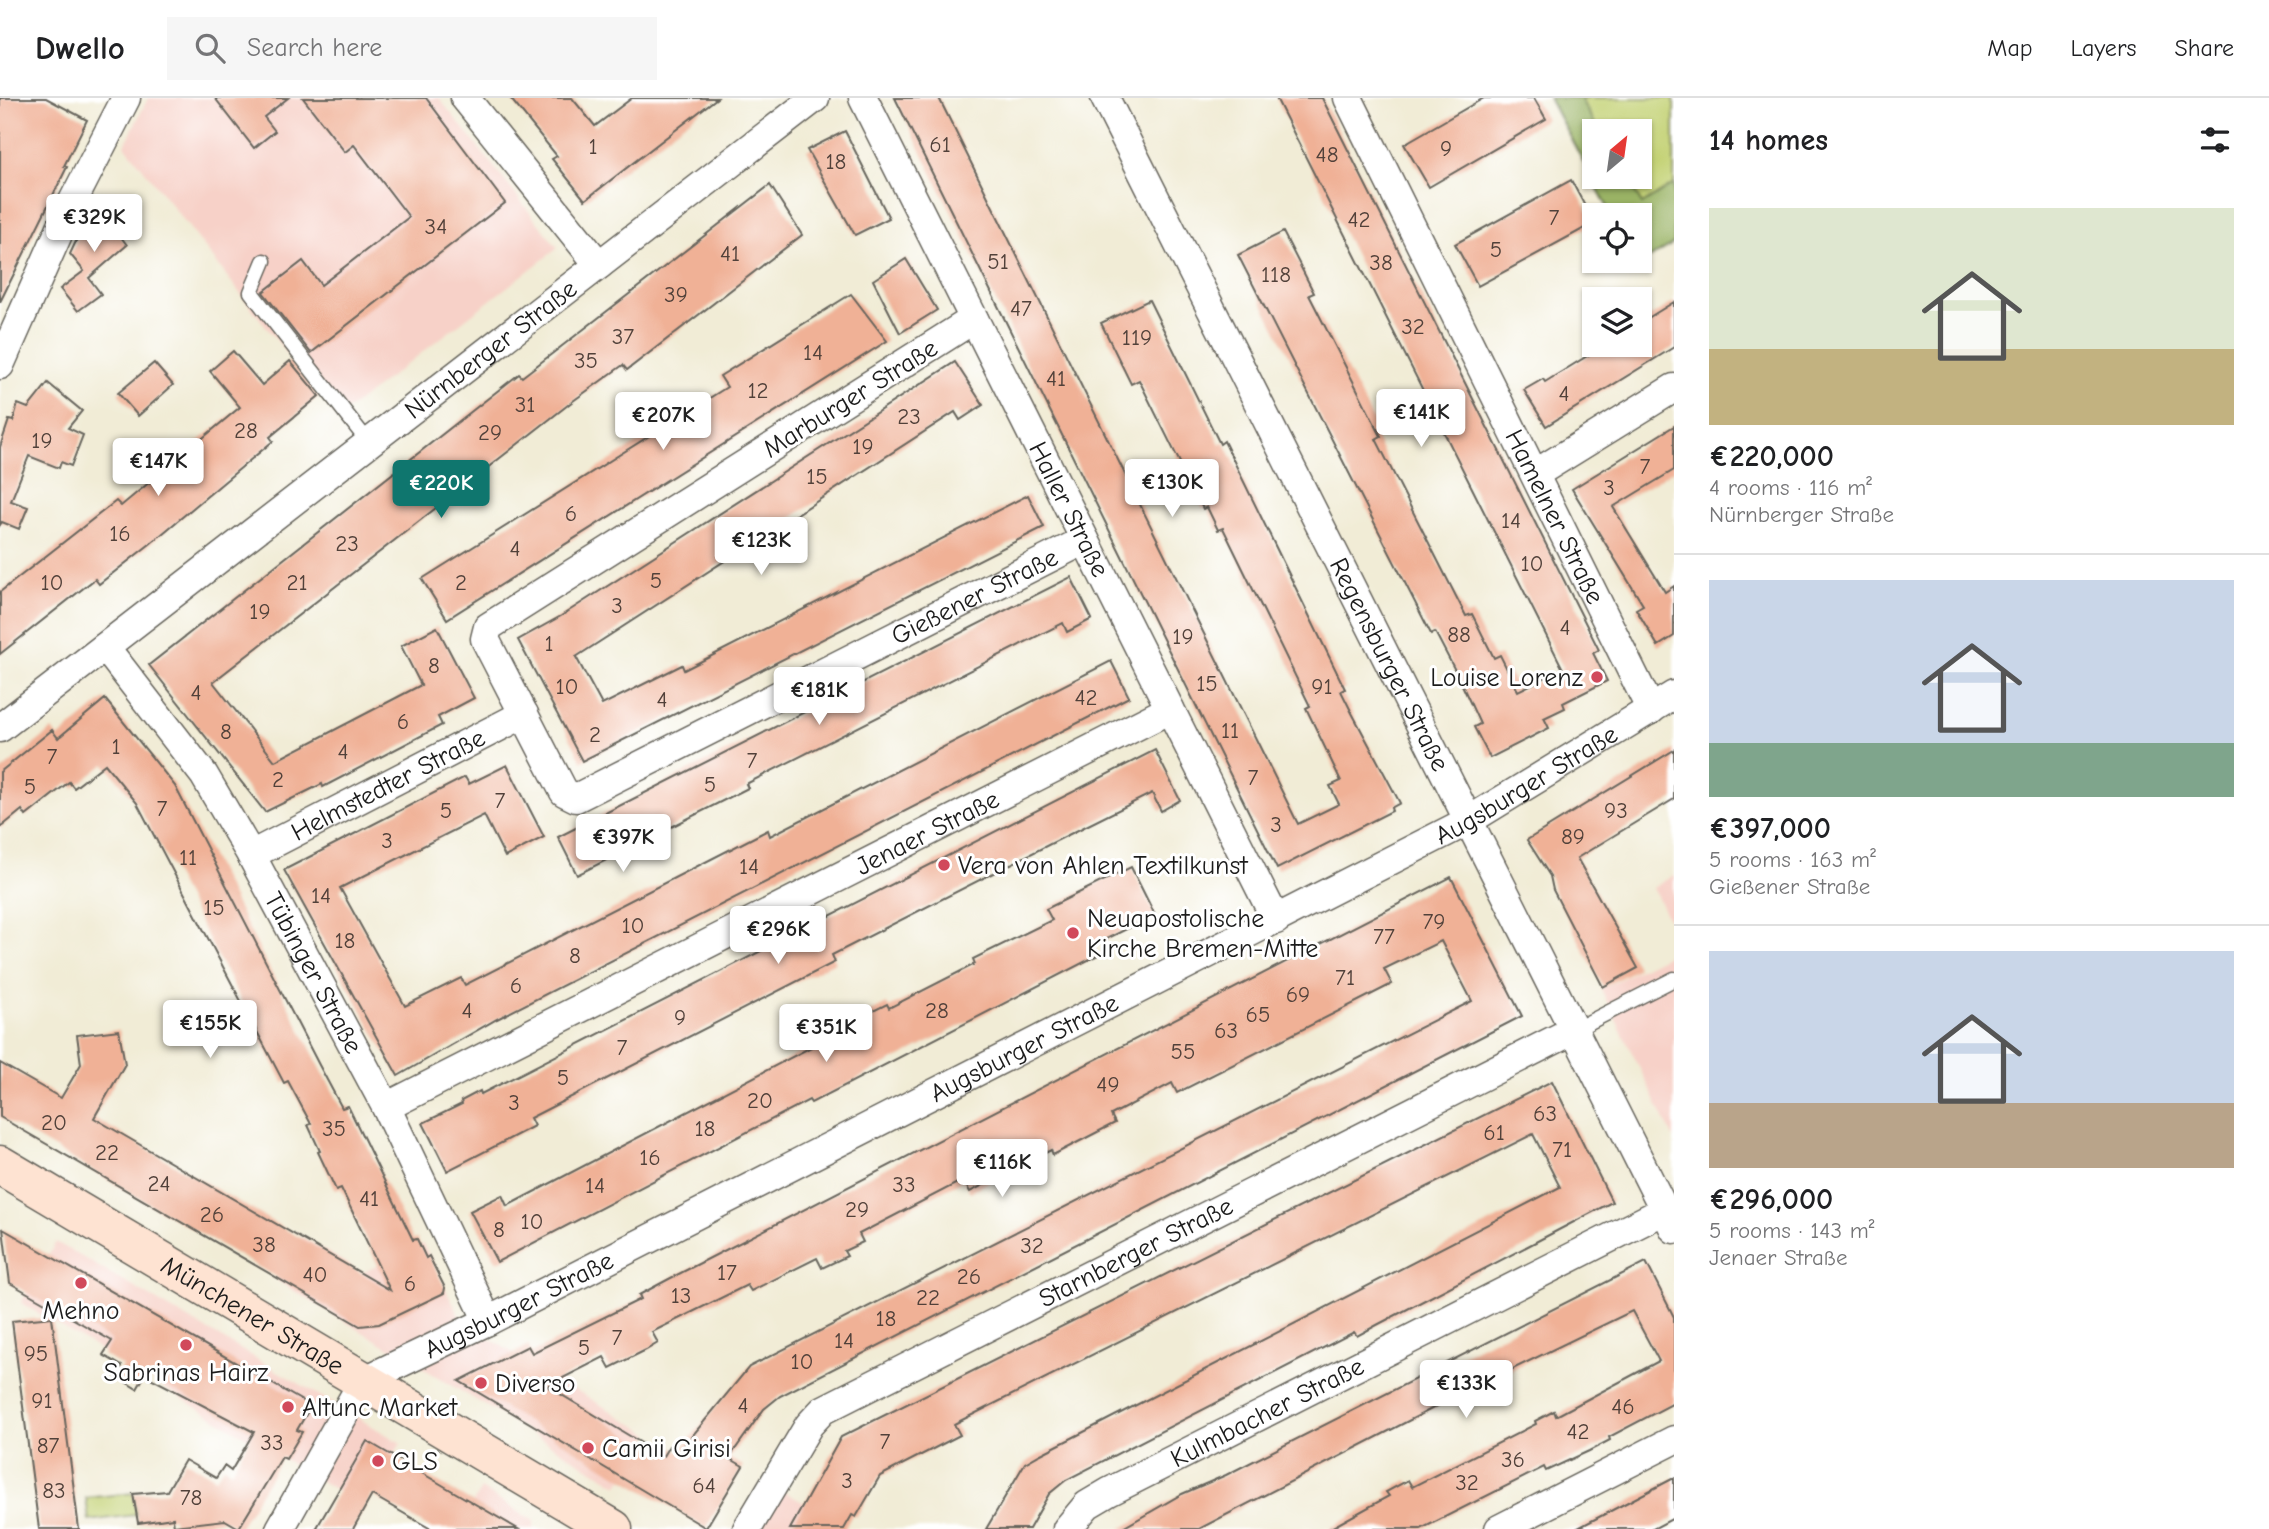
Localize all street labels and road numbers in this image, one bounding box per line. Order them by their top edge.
street label: Nürnberger Straße [399,274,583,425]
street label: Marburger Straße [758,333,943,465]
street label: Hamelner Straße [1499,425,1610,609]
street label: Haller Straße [1022,437,1115,582]
street label: Gießener Straße [887,542,1063,652]
street label: Regensburger Straße [1323,553,1455,776]
street label: Augsburger Straße [1430,719,1623,851]
street label: Helmstedter Straße [286,723,490,848]
street label: Jenaer Straße [851,784,1004,882]
street label: Tübinger Straße [258,887,369,1059]
street label: Augsburger Straße [925,988,1124,1109]
street label: Starnberger Straße [1034,1191,1238,1314]
street label: Augsburger Straße [420,1246,619,1365]
street label: Münchener Straße [156,1250,349,1382]
street label: Kulmbacher Straße [1166,1351,1369,1474]

